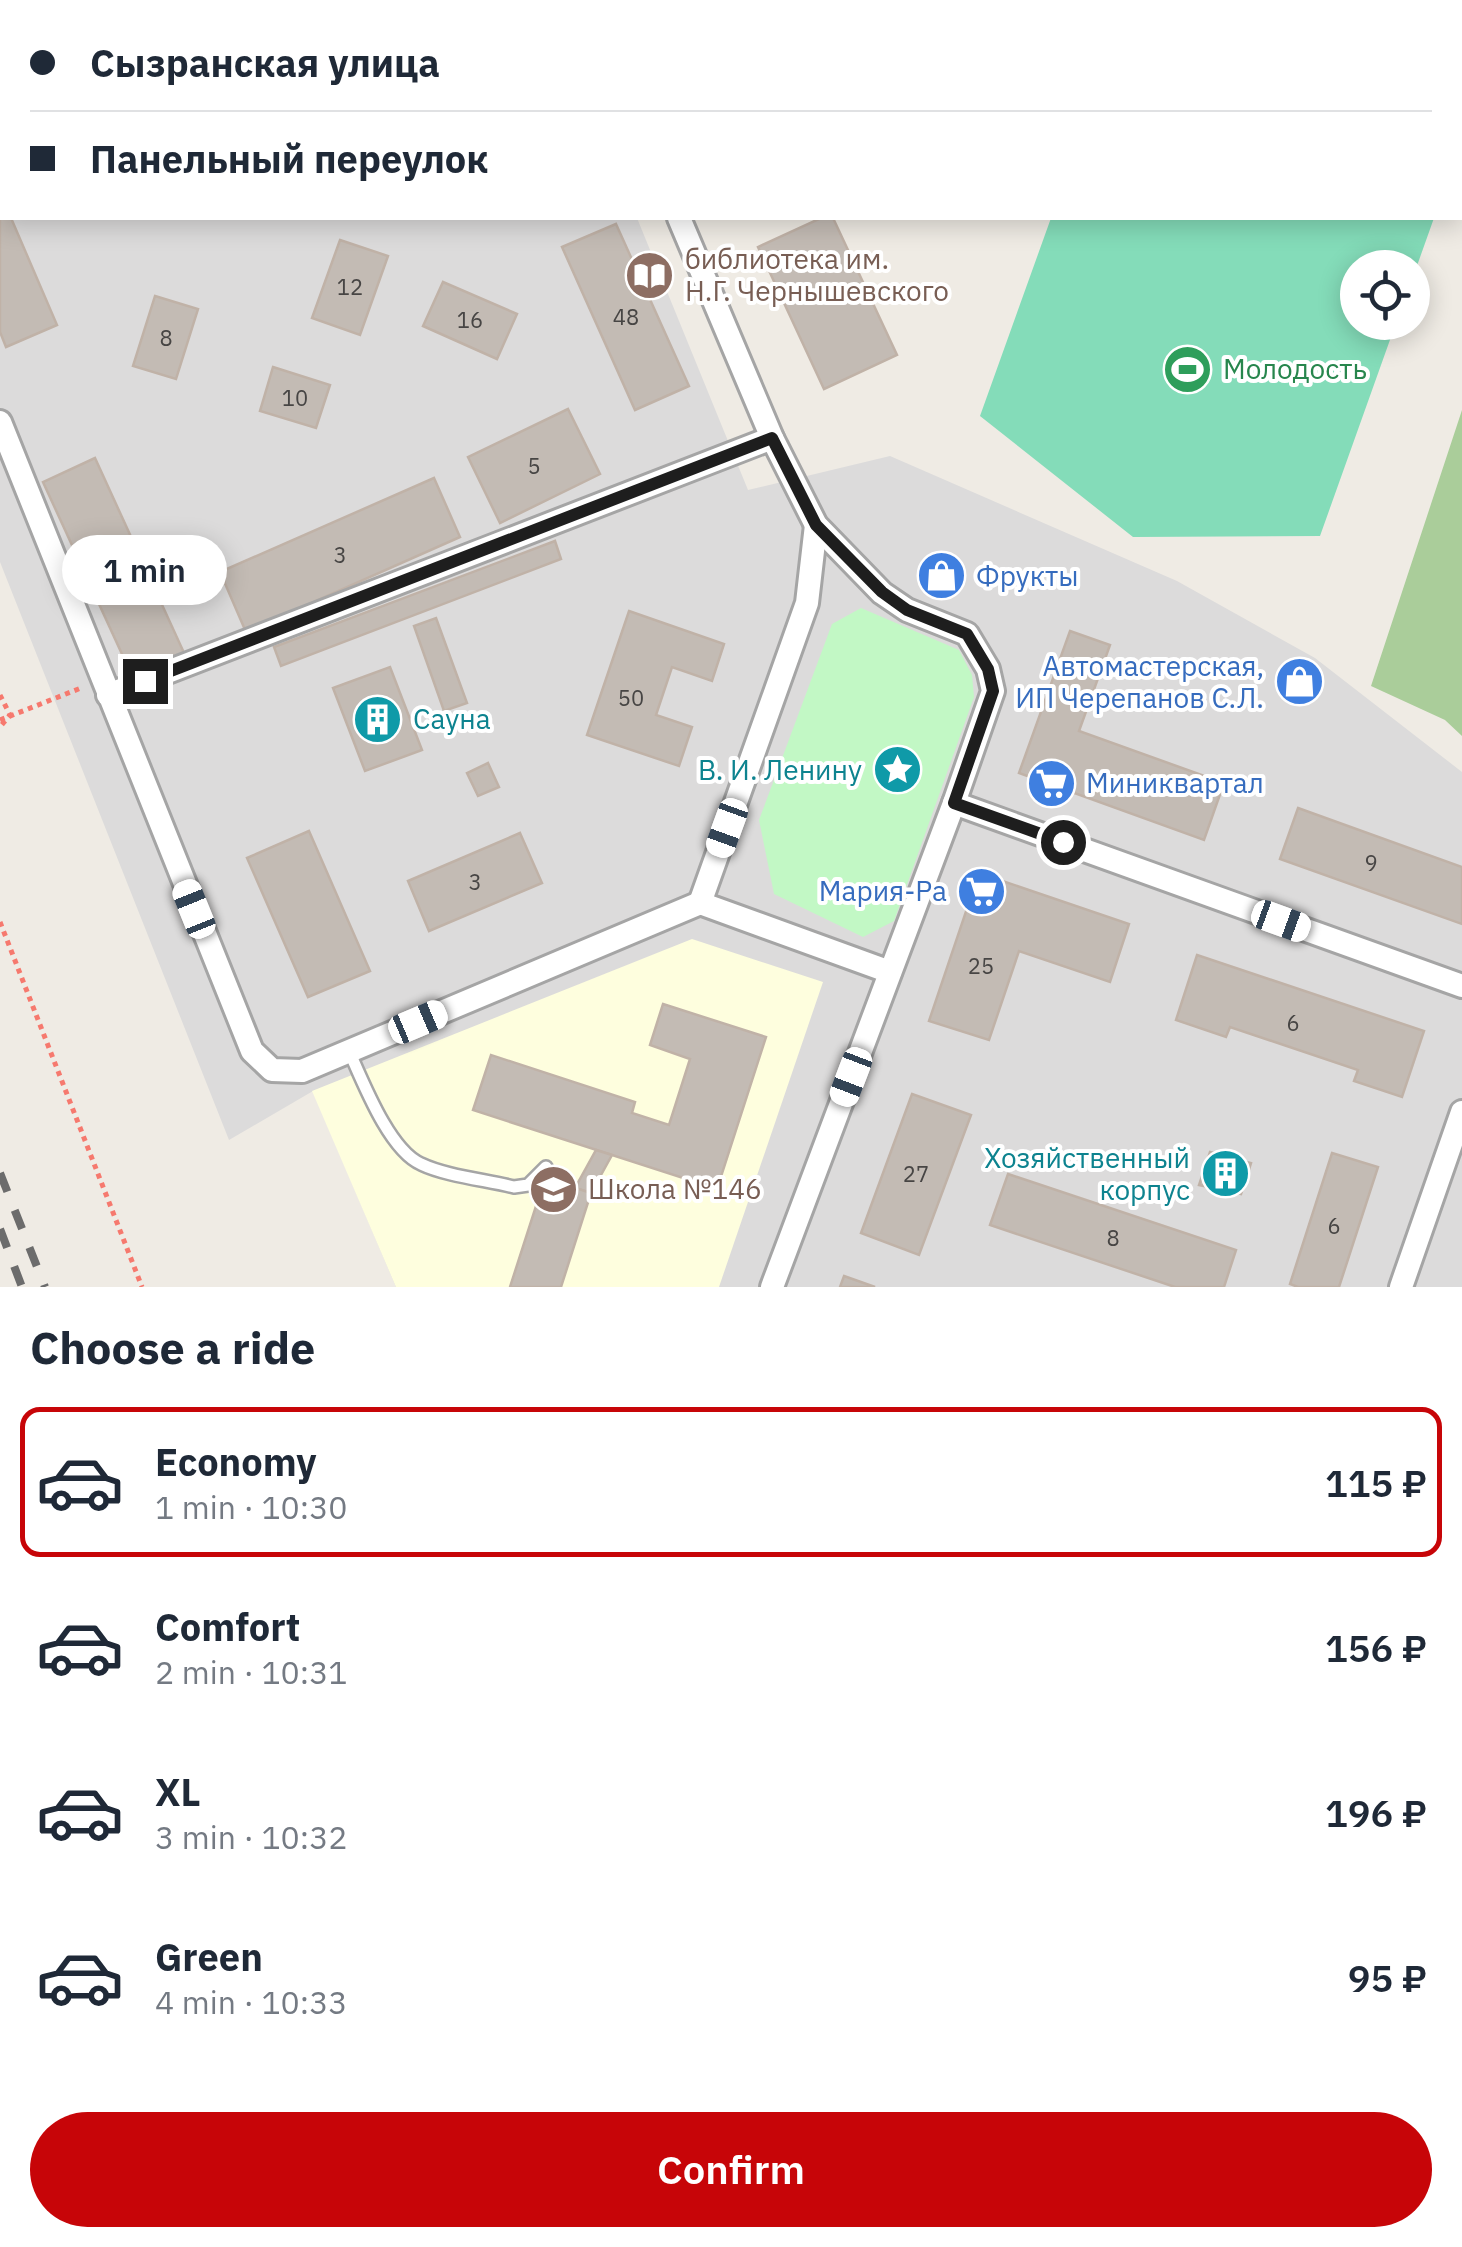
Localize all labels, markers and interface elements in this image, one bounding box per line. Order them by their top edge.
text: Сызранская улица [90,38,440,87]
text: Панельный переулок [90,134,489,183]
place label: библиотека им. Н.Г. Чернышевского [685,240,949,309]
library icon: библиотека им. Н.Г. Чернышевского [624,249,676,301]
map controls [1340,250,1430,340]
button: locate [1340,250,1430,340]
house number: 12 [337,272,363,301]
house number: 48 [613,302,639,331]
house number: 16 [457,305,483,334]
house number: 8 [159,323,173,352]
sports icon: Молодость [1162,343,1214,395]
place label: Молодость [1223,350,1367,387]
house number: 10 [282,383,308,412]
house number: 5 [527,451,541,480]
callout: 1 min [62,536,228,606]
house number: 3 [333,540,347,569]
text: 1 min [103,549,186,591]
shop icon: Фрукты [915,550,967,602]
place label: Фрукты [976,557,1079,594]
place label: Автомастерская, ИП Черепанов С.Л. [1015,647,1264,716]
shop icon: Автомастерская, ИП Черепанов С.Л. [1273,656,1325,708]
route end [123,659,168,704]
house number: 50 [618,683,644,712]
building icon: Сауна [352,693,404,745]
place label: Сауна [413,700,491,737]
place icon: В. И. Ленину [871,744,923,796]
place label: В. И. Ленину [698,751,862,788]
supermarket icon: Миниквартал [1025,757,1077,809]
place label: Миниквартал [1086,764,1264,801]
car [703,795,751,861]
route start [1041,820,1086,865]
house number: 9 [1364,848,1378,877]
supermarket icon: Мария-Ра [956,865,1008,917]
house number: 3 [468,867,482,896]
place label: Мария-Ра [819,872,947,909]
car [169,876,219,942]
car [1248,897,1314,945]
house number: 25 [968,951,994,980]
car [385,996,451,1048]
house number: 6 [1286,1008,1300,1037]
car [826,1044,876,1110]
place label: Хозяйственный корпус [984,1139,1190,1208]
building icon: Хозяйственный корпус [1199,1148,1251,1200]
house number: 27 [903,1159,929,1188]
school or university icon: Школа №146 [527,1163,579,1215]
place label: Школа №146 [588,1170,762,1207]
house number: 6 [1327,1211,1341,1240]
house number: 8 [1106,1223,1120,1252]
text: Choose a ride [30,1318,315,1376]
icon: car [35,1437,125,1527]
text: Economy [155,1437,317,1486]
text: 115 ₽ [1325,1458,1427,1507]
text: 1 min · 10:30 [155,1486,348,1528]
icon: car [35,1602,125,1692]
text: Comfort [155,1602,300,1651]
text: 156 ₽ [1325,1623,1427,1672]
text: 2 min · 10:31 [155,1651,348,1693]
icon: car [35,1767,125,1857]
text: XL [155,1767,201,1816]
text: 196 ₽ [1325,1788,1427,1837]
text: 3 min · 10:32 [155,1816,348,1858]
icon: car [35,1932,125,2022]
text: Green [155,1932,263,1981]
text: 95 ₽ [1348,1953,1427,2002]
text: 4 min · 10:33 [155,1981,348,2023]
button: Confirm [30,2112,1432,2227]

